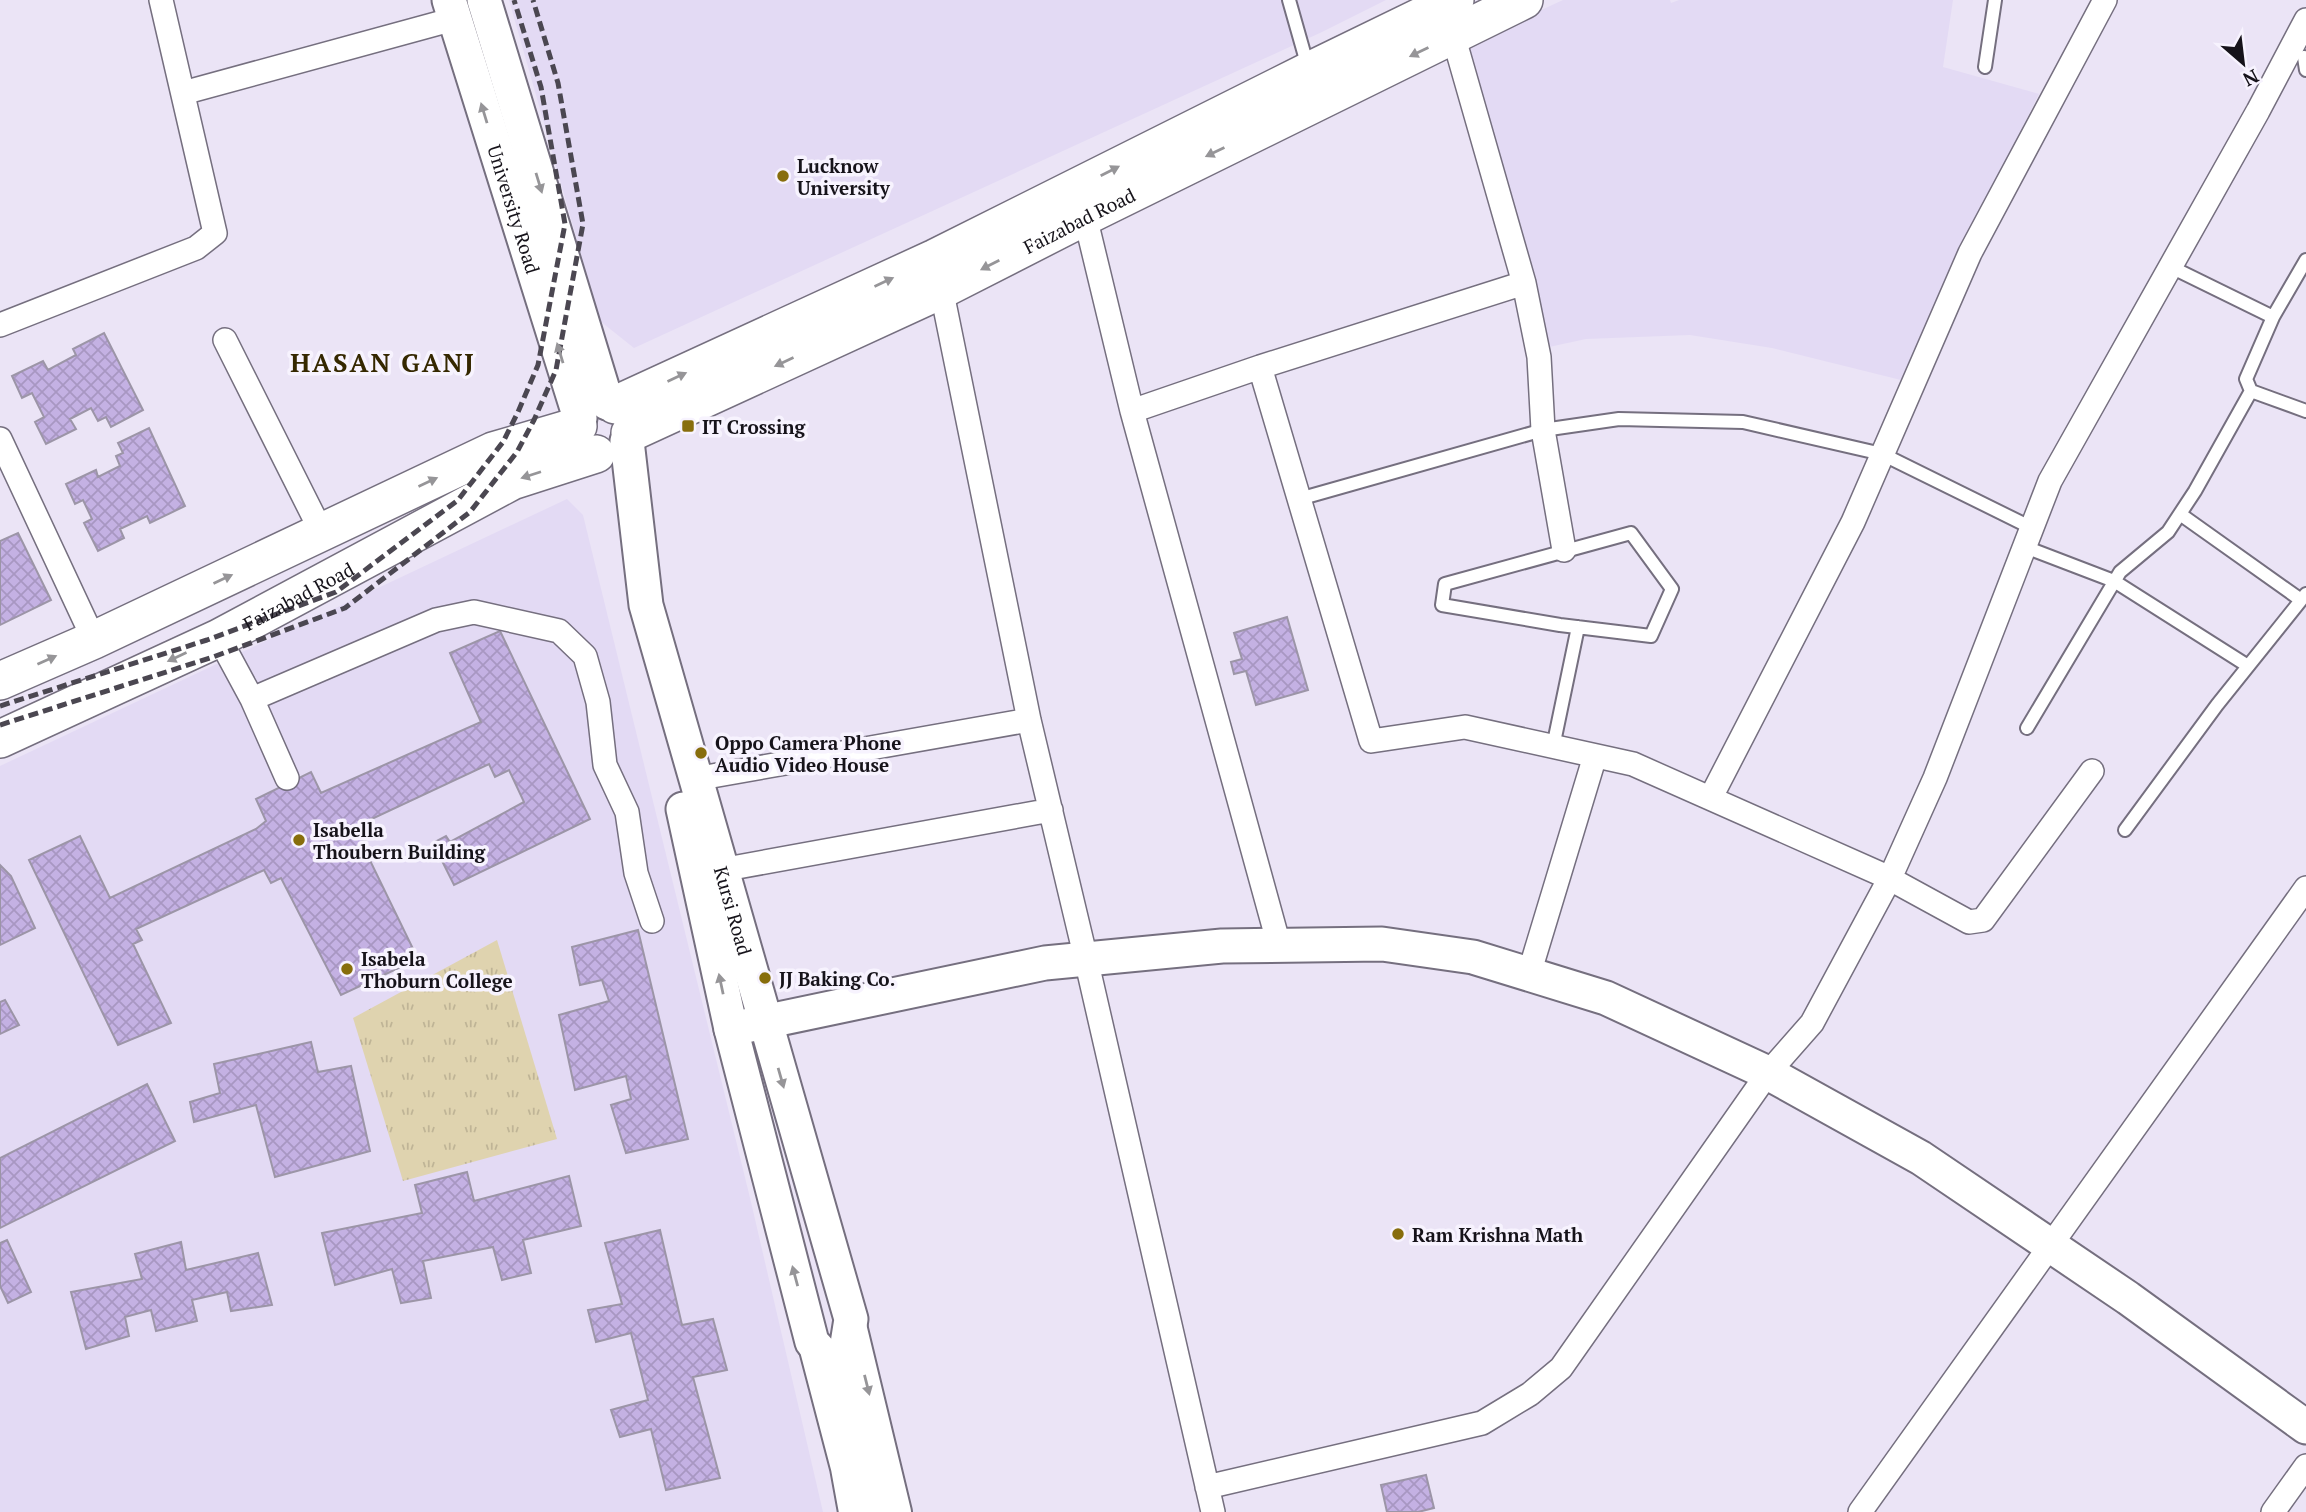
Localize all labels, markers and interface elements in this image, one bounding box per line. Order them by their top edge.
north arrow [2208,28,2278,98]
one-way arrow [1409,46,1429,57]
text: N [2238,64,2263,93]
one-way arrow [478,102,489,123]
street label: University Road [483,141,547,277]
one-way arrow [1205,147,1225,158]
place label: Lucknow University [797,153,891,200]
one-way arrow [1100,165,1120,176]
marker: Lucknow University [775,168,791,184]
one-way arrow [534,172,545,193]
street label: Faizabad Road [1019,181,1139,259]
one-way arrow [979,258,999,270]
one-way arrow [874,276,894,288]
one-way arrow [554,343,564,364]
district label: HASAN GANJ [290,345,476,379]
one-way arrow [774,356,794,368]
one-way arrow [667,371,687,382]
place label: IT Crossing [702,414,806,439]
marker: IT Crossing [680,418,696,434]
one-way arrow [521,470,542,481]
one-way arrow [418,476,438,488]
street label: Faizabad Road [238,555,358,635]
one-way arrow [212,573,233,584]
one-way arrow [167,652,187,663]
one-way arrow [37,654,57,666]
place label: Oppo Camera Phone Audio Video House [715,730,902,777]
marker: Oppo Camera Phone Audio Video House [693,745,709,761]
place label: Isabella Thoubern Building [313,817,487,864]
marker: Isabella Thoubern Building [291,832,307,848]
street label: Kursi Road [709,863,758,958]
place label: Isabela Thoburn College [361,946,513,993]
marker: Isabela Thoburn College [339,961,355,977]
place label: JJ Baking Co. [779,966,895,991]
marker: JJ Baking Co. [757,970,773,986]
one-way arrow [716,973,727,995]
one-way arrow [776,1067,786,1088]
place label: Ram Krishna Math [1412,1222,1583,1247]
marker: Ram Krishna Math [1390,1226,1406,1242]
one-way arrow [789,1265,800,1287]
one-way arrow [862,1374,873,1396]

